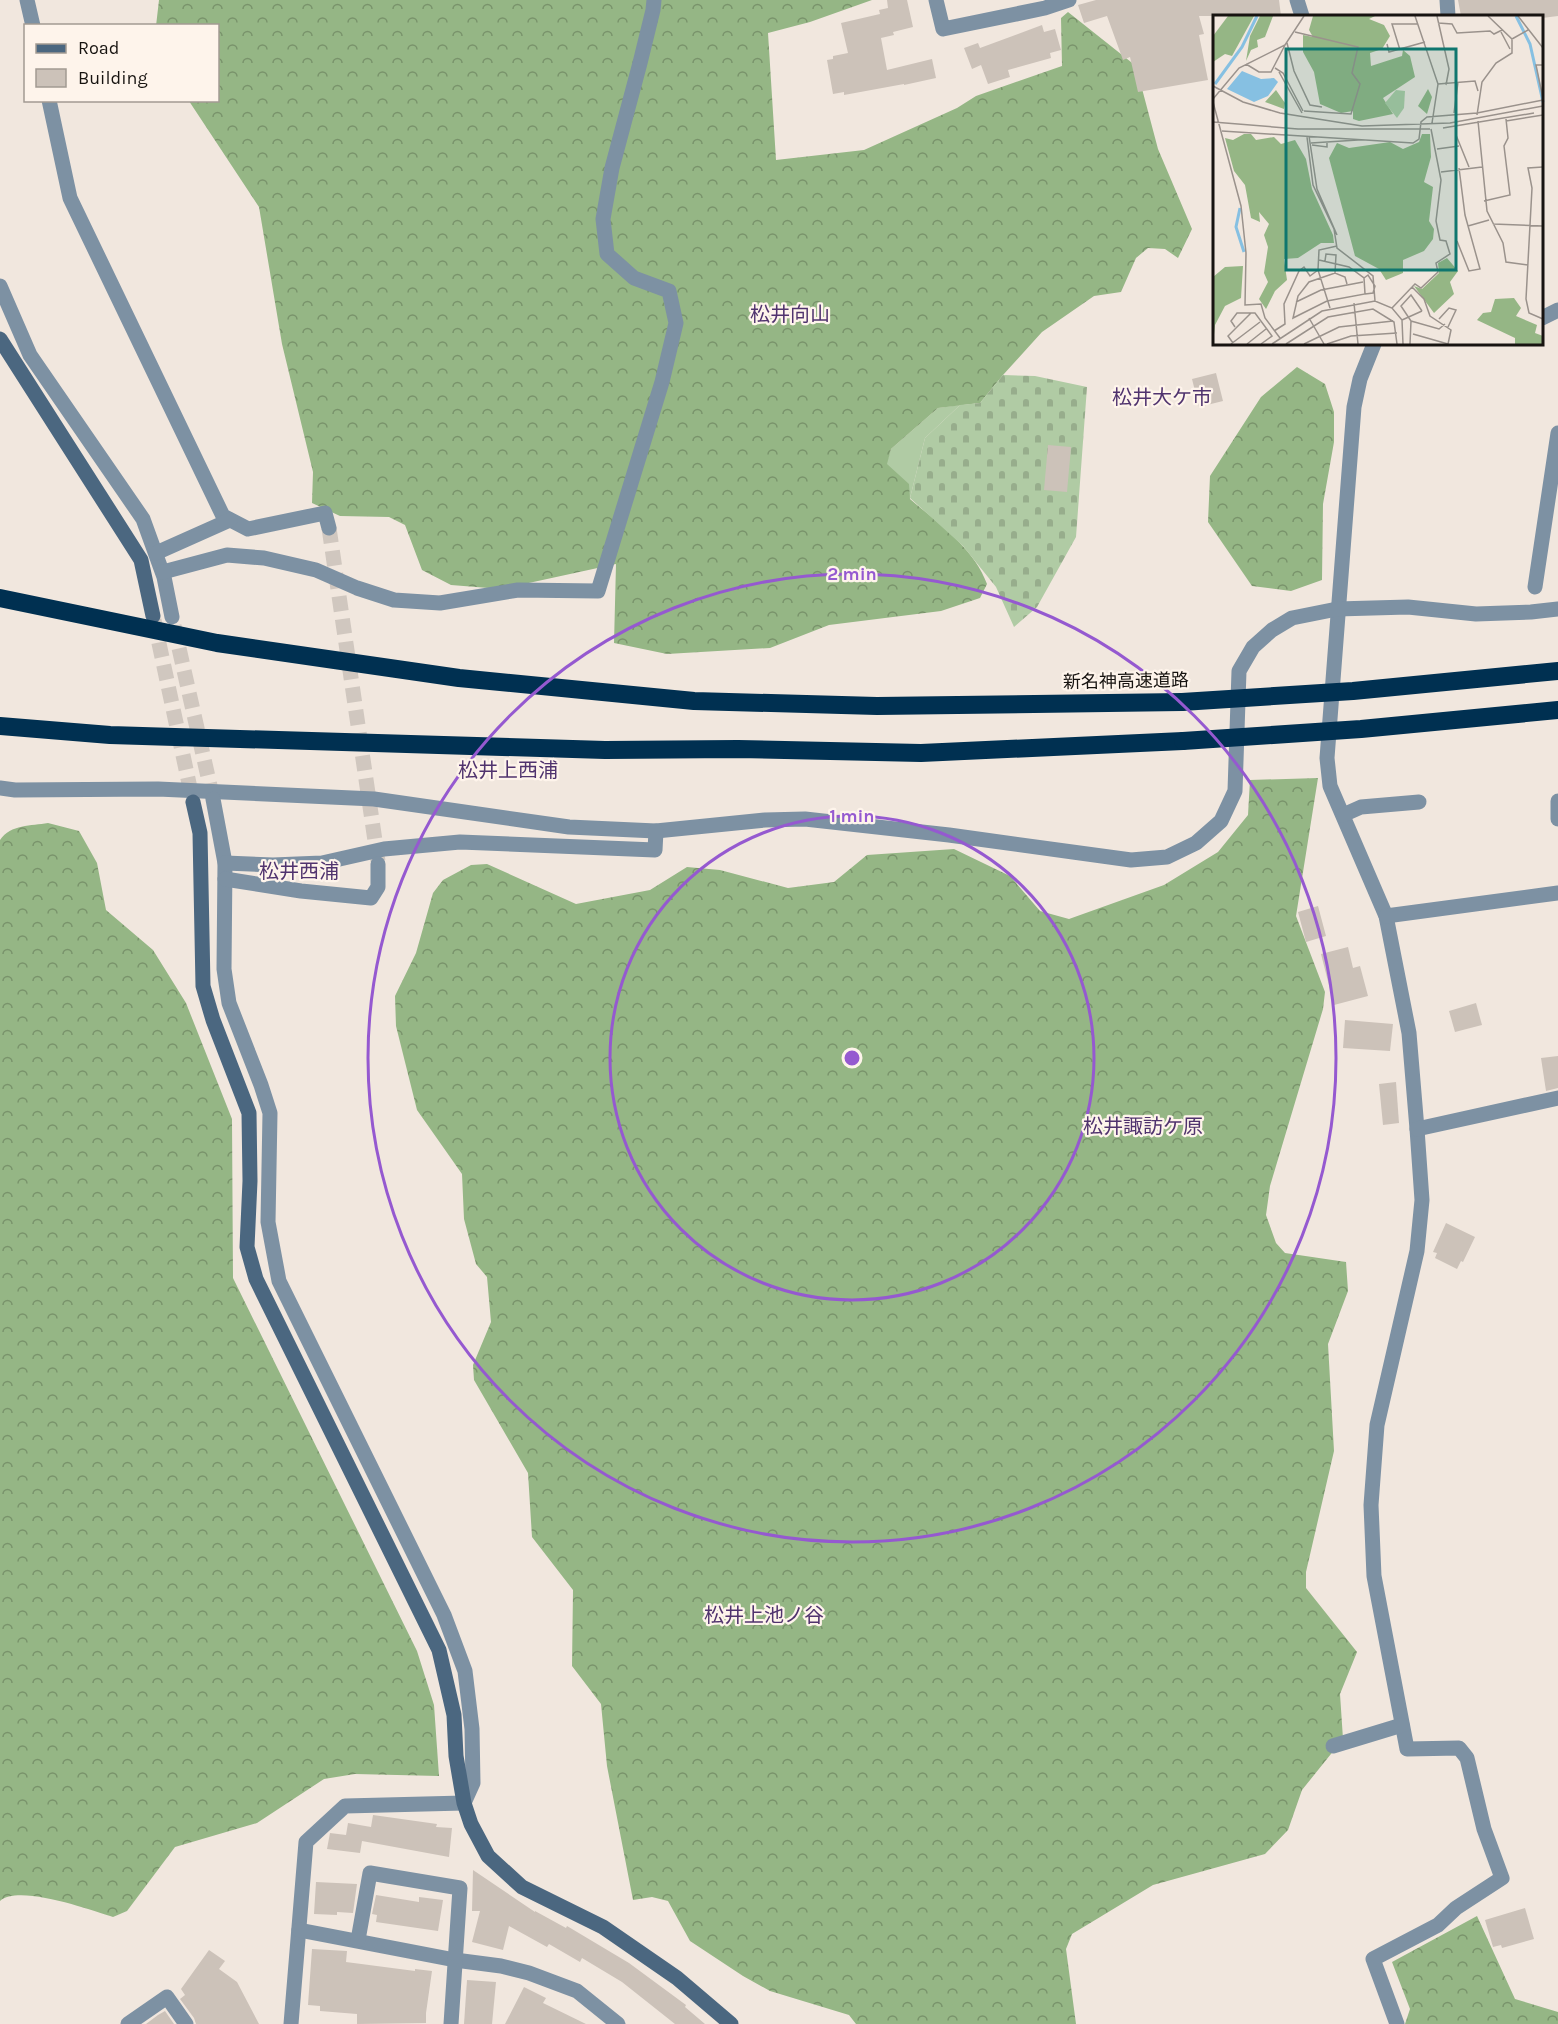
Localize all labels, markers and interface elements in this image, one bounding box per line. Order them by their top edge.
inset map [1213,15,1543,345]
legend [24,24,219,102]
text: Road [78,37,119,59]
text: Building [78,67,148,89]
district label: 松井向山 [750,303,830,326]
district label: 松井大ケ市 [1112,386,1212,409]
text: 2 min [827,563,877,585]
street label: 新名神高速道路 [1063,669,1189,693]
district label: 松井上西浦 [458,759,558,782]
text: 1 min [829,805,875,827]
district label: 松井西浦 [259,860,339,883]
centre of rings [842,1048,862,1068]
district label: 松井諏訪ケ原 [1083,1115,1203,1138]
district label: 松井上池ノ谷 [704,1604,824,1627]

